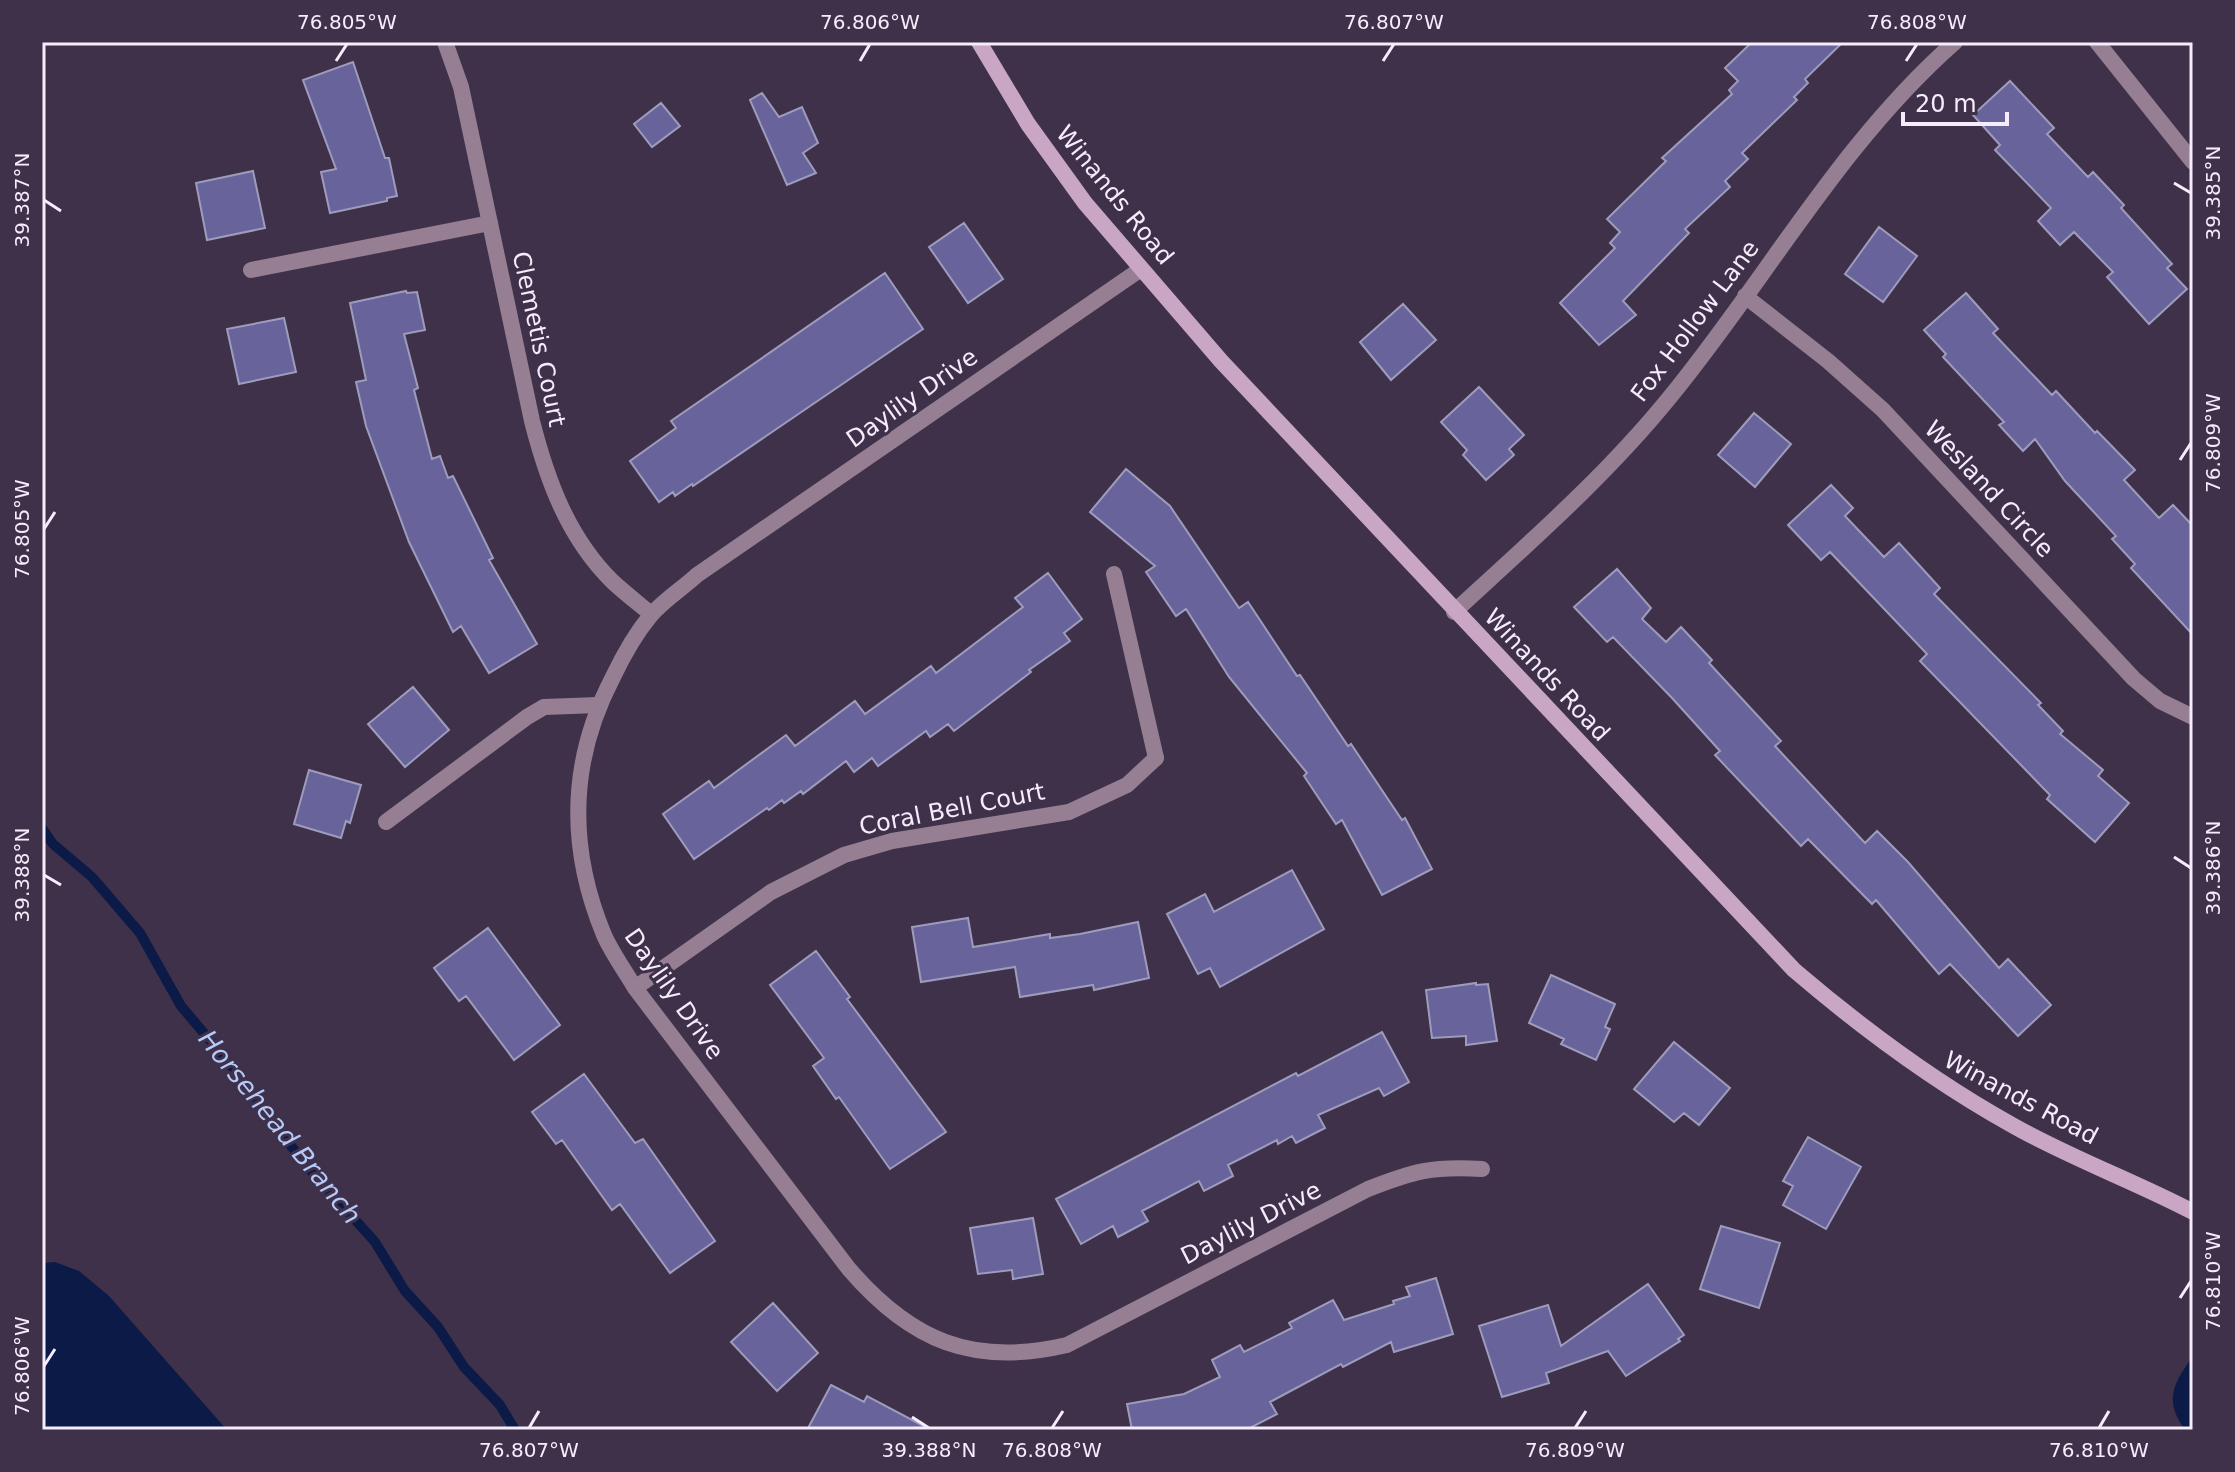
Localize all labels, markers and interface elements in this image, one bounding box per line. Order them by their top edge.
text: 76.805°W [297,10,397,34]
text: 76.806°W [820,10,920,34]
text: 76.807°W [1344,10,1444,34]
text: 76.808°W [1867,10,1967,34]
scale bar [1903,76,2007,126]
text: 20 m [1915,90,1977,118]
street label: Winands Road [1050,120,1180,270]
text: 39.385°N [2201,146,2225,240]
text: 39.387°N [10,153,34,247]
street label: Fox Hollow Lane [1625,235,1765,407]
street label: Clemetis Court [507,249,571,429]
street label: Daylily Drive [841,343,983,453]
text: 76.809°W [2201,393,2225,493]
street label: Wesland Circle [1919,415,2059,563]
text: 76.805°W [10,479,34,579]
street label: Winands Road [1479,603,1615,747]
street label: Coral Bell Court [857,777,1047,841]
text: 39.386°N [2201,821,2225,915]
text: 39.388°N [10,828,34,922]
street label: Daylily Drive [619,923,729,1065]
water label: Horsehead Branch [193,1024,367,1230]
street label: Winands Road [1939,1046,2103,1150]
street label: Daylily Drive [1176,1176,1326,1270]
text: 76.810°W [2201,1231,2225,1331]
text: 76.806°W [10,1316,34,1416]
text: 76.807°W [479,1438,579,1462]
text: 39.388°N [882,1438,976,1462]
text: 76.808°W [1002,1438,1102,1462]
text: 76.809°W [1525,1438,1625,1462]
text: 76.810°W [2049,1438,2149,1462]

